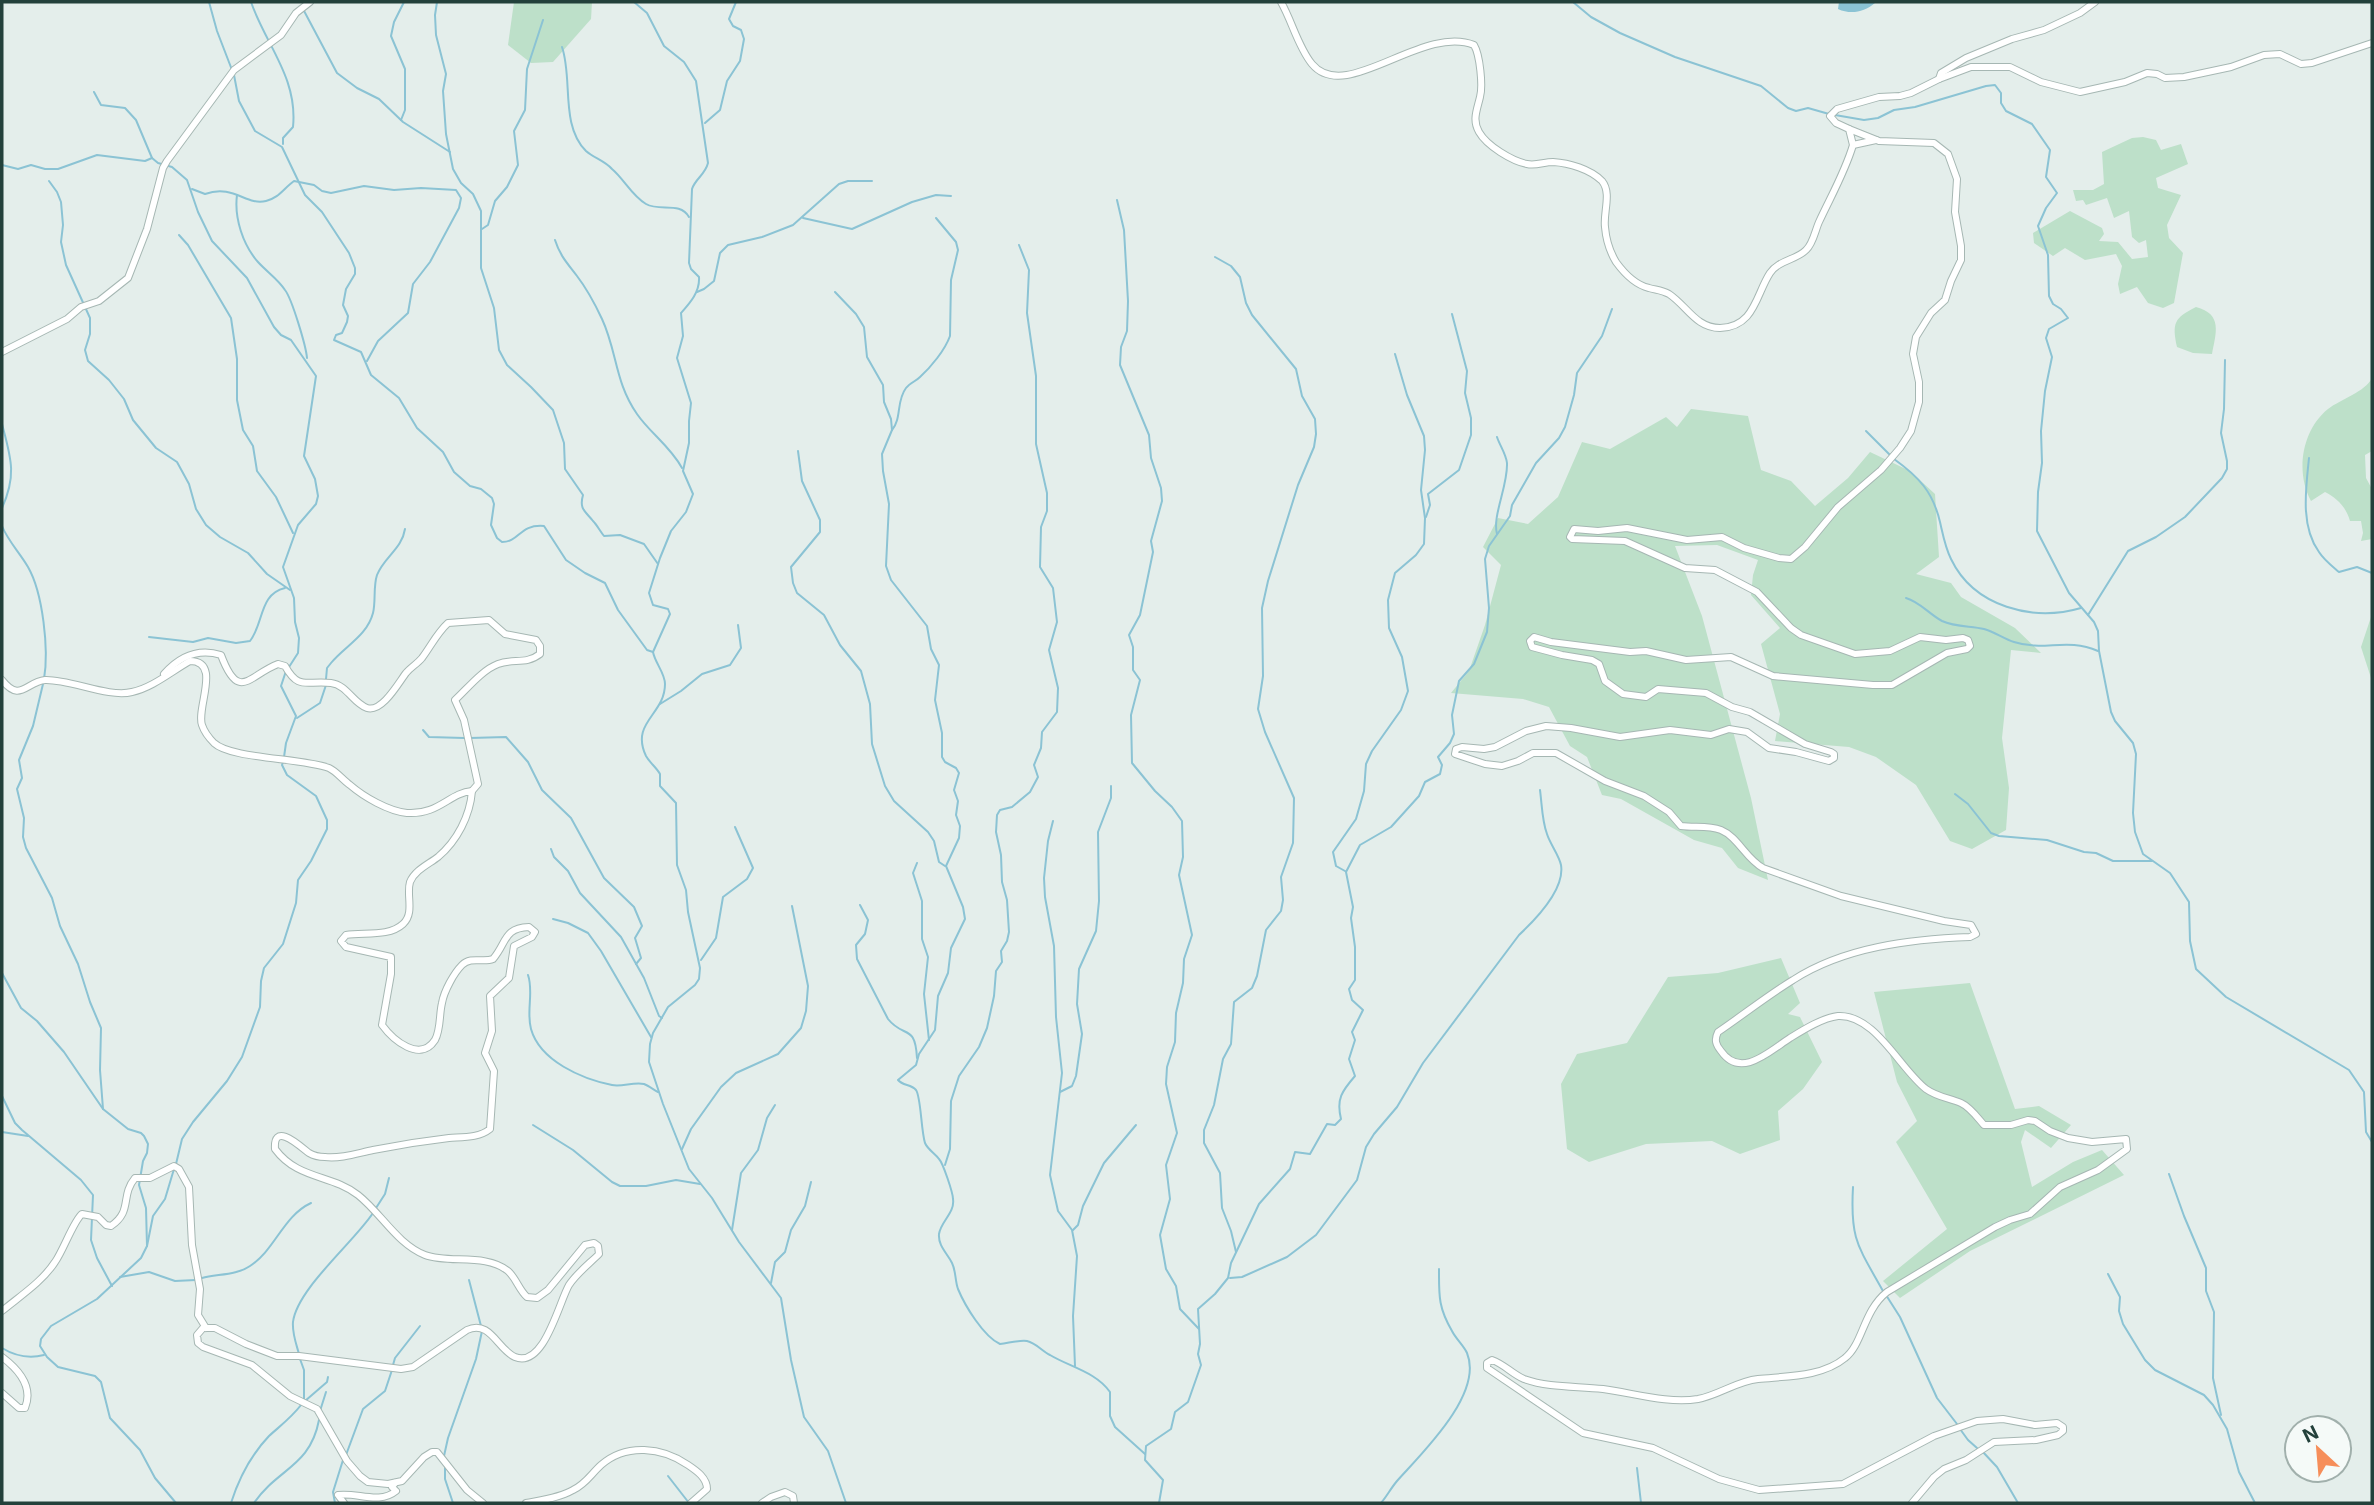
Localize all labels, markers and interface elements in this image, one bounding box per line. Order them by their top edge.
north arrow [2283,1414,2353,1484]
text: N [2299,1421,2322,1448]

